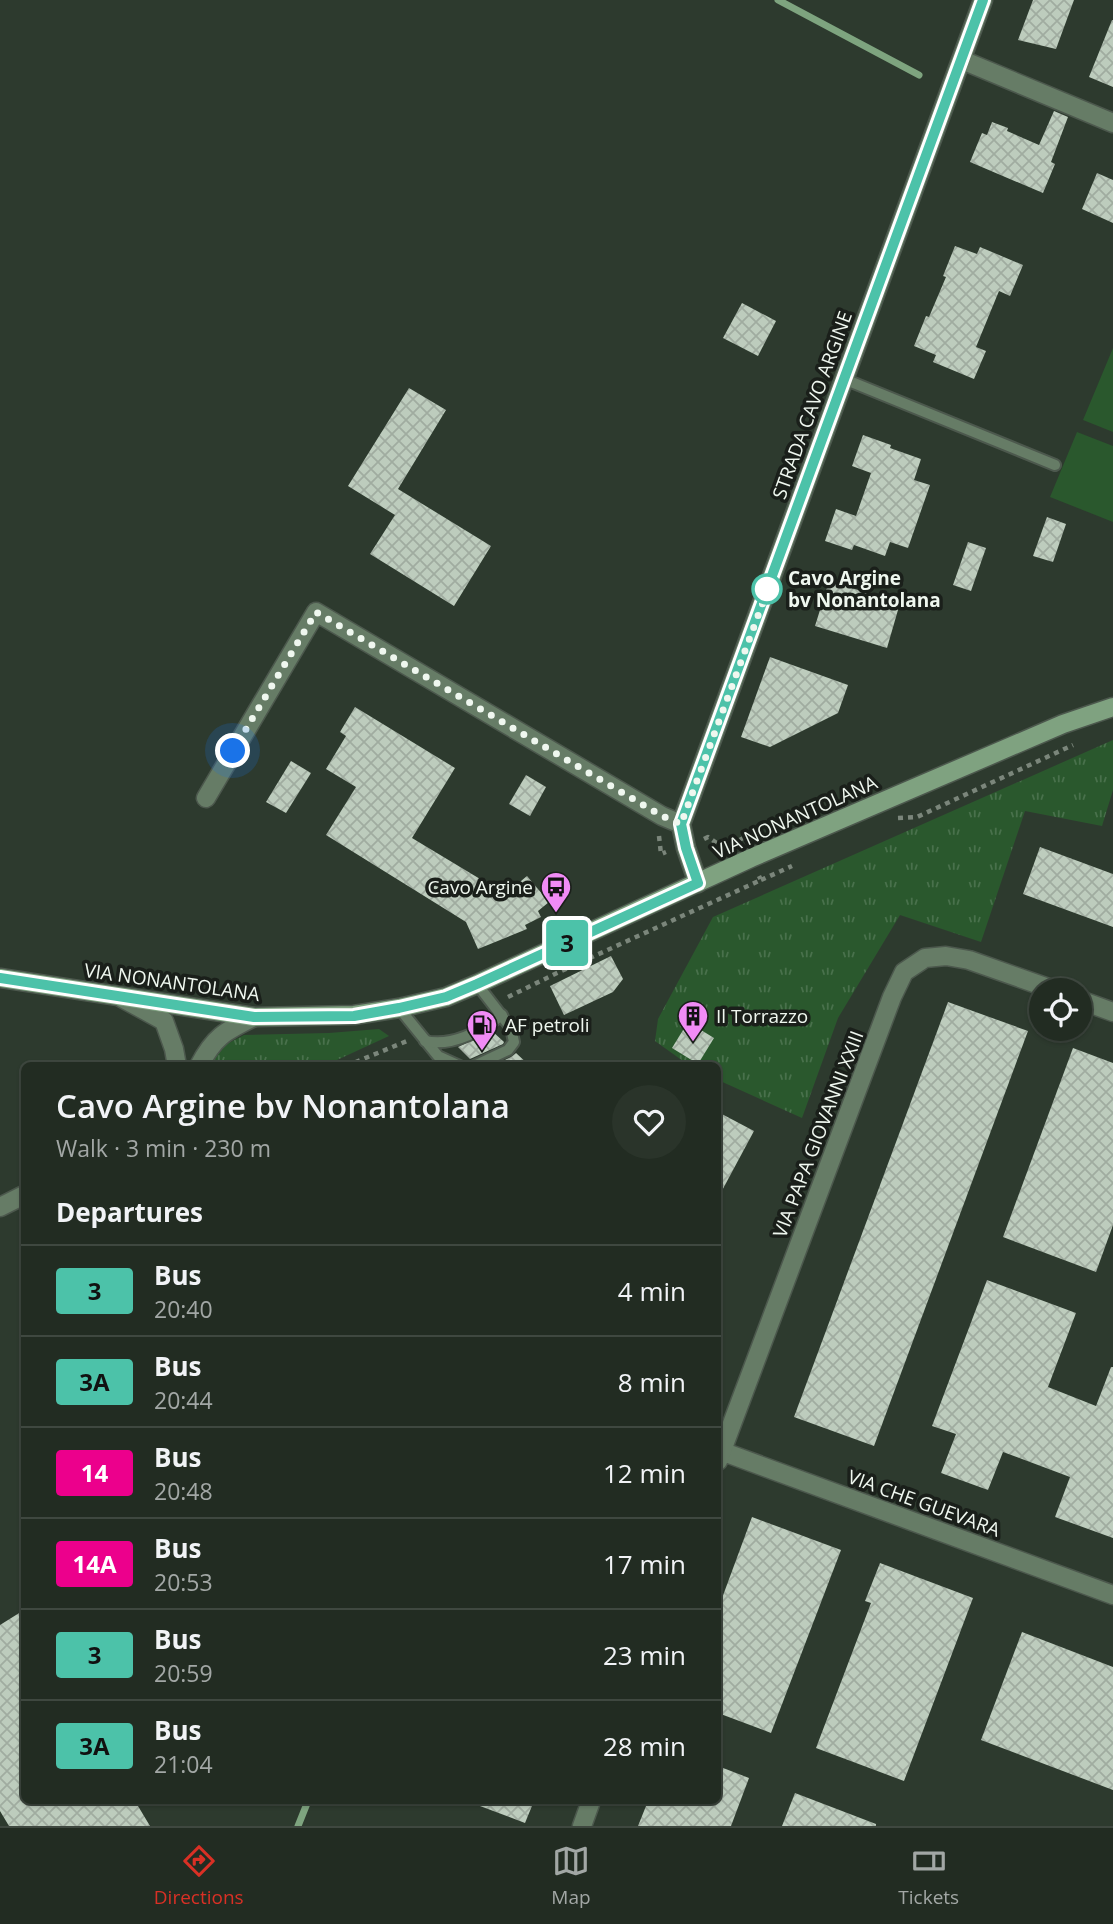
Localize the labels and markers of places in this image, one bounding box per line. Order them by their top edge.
place label: Cavo Argine bv Nonantolana [788,565,941,613]
marker: Cavo Argine bv Nonantolana [752,574,782,604]
bus stop icon: Cavo Argine [539,870,573,914]
place label: Cavo Argine [427,874,533,900]
building icon: Il Torrazzo [676,999,710,1043]
place label: Il Torrazzo [716,1003,808,1029]
fuel station icon: AF petroli [465,1008,499,1052]
place label: AF petroli [505,1012,590,1038]

